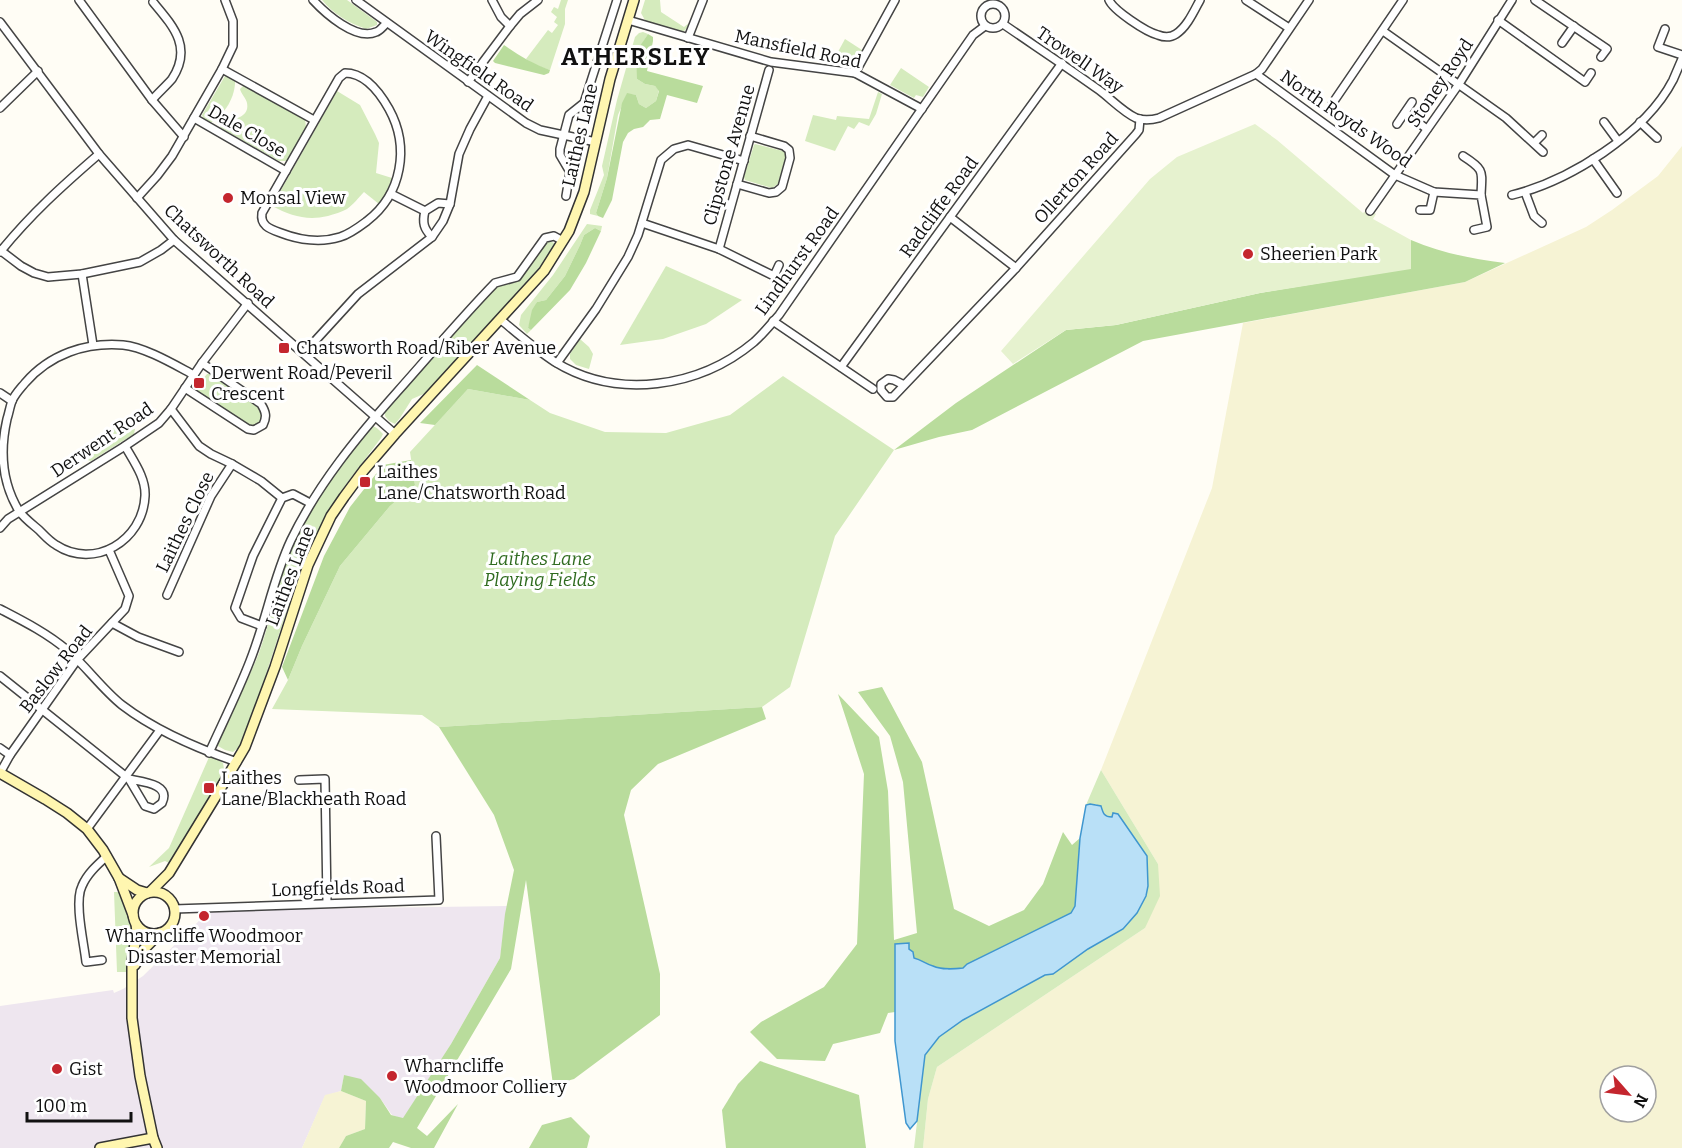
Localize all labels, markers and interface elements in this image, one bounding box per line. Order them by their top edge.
street label: Trowell Way [1032,22,1128,98]
street label: Wingfield Road [420,25,538,117]
street label: Mansfield Road [733,25,864,73]
street label: Stoney Royd [1402,34,1478,132]
district label: ATHERSLEY [561,43,711,71]
street label: North Royds Wood [1276,65,1416,173]
street label: Laithes Lane [557,81,603,189]
street label: Clipstone Avenue [698,82,760,228]
street label: Dale Close [204,100,290,162]
street label: Ollerton Road [1029,128,1123,228]
street label: Radcliffe Road [895,152,983,262]
place label: Monsal View [240,187,346,209]
marker: Monsal View [221,191,235,205]
street label: Chatsworth Road [159,199,279,313]
street label: Lindhurst Road [750,202,844,319]
place label: Sheerien Park [1260,243,1378,265]
marker: Sheerien Park [1241,247,1255,261]
place label: Chatsworth Road/Riber Avenue [296,337,556,359]
marker: Chatsworth Road/Riber Avenue [277,341,291,355]
place label: Derwent Road/Peveril Crescent [211,362,392,405]
marker: Derwent Road/Peveril Crescent [192,376,206,390]
street label: Derwent Road [47,398,158,482]
place label: Laithes Lane/Chatsworth Road [377,461,566,504]
street label: Laithes Close [151,468,219,576]
marker: Laithes Lane/Chatsworth Road [358,475,372,489]
street label: Laithes Lane [261,523,319,629]
park label: Laithes Lane Playing Fields [484,548,596,591]
street label: Baslow Road [15,621,97,717]
place label: Laithes Lane/Blackheath Road [221,767,407,810]
marker: Laithes Lane/Blackheath Road [202,781,216,795]
street label: Longfields Road [271,875,405,901]
marker: Wharncliffe Woodmoor Disaster Memorial [197,909,211,923]
place label: Wharncliffe Woodmoor Disaster Memorial [105,925,303,968]
place label: Wharncliffe Woodmoor Colliery [404,1055,567,1098]
place label: Gist [69,1058,103,1080]
marker: Gist [50,1062,64,1076]
north arrow [1598,1064,1658,1124]
marker: Wharncliffe Woodmoor Colliery [385,1069,399,1083]
scale bar [27,1085,130,1123]
text: N [1630,1091,1652,1111]
text: 100 m [36,1095,87,1117]

